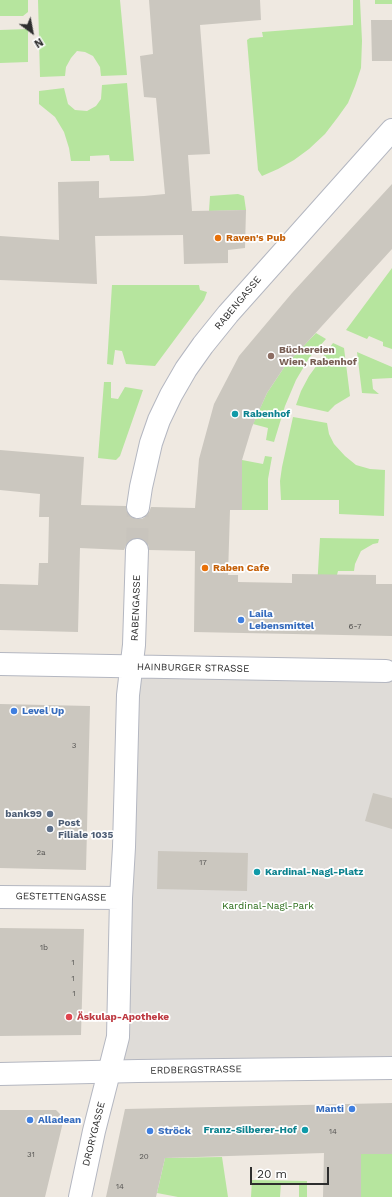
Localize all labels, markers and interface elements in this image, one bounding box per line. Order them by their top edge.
north arrow [12,12,52,52]
text: N [32,35,46,50]
place label: Raven's Pub [226,232,286,244]
marker: Raven's Pub [213,233,223,243]
street label: RABENGASSE [212,274,264,332]
place label: Büchereien Wien, Rabenhof [279,344,357,368]
marker: Büchereien Wien, Rabenhof [266,351,276,361]
place label: Rabenhof [243,408,290,420]
marker: Rabenhof [230,409,240,419]
place label: Raben Cafe [213,562,269,574]
marker: Raben Cafe [200,563,210,573]
street label: RABENGASSE [129,575,143,641]
place label: Laila Lebensmittel [249,608,314,632]
marker: Laila Lebensmittel [236,615,246,625]
house number: 6-7 [349,622,361,632]
street label: HAINBURGER STRASSE [137,661,249,675]
place label: Level Up [22,705,64,717]
marker: Level Up [9,706,19,716]
house number: 3 [72,741,76,751]
place label: bank99 [5,808,42,820]
marker: bank99 [45,809,55,819]
place label: Post Filiale 1035 [58,817,113,840]
marker: Post Filiale 1035 [45,824,55,834]
house number: 2a [36,848,46,858]
house number: 17 [199,858,207,868]
place label: Kardinal-Nagl-Platz [265,866,363,878]
marker: Kardinal-Nagl-Platz [252,867,262,877]
street label: GESTETTENGASSE [15,890,107,904]
park label: Kardinal-Nagl-Park [222,900,314,912]
house number: 1b [40,943,48,953]
house number: 1 [71,958,75,968]
house number: 1 [71,974,75,984]
house number: 1 [72,989,76,999]
place label: Äskulap-Apotheke [77,1011,169,1023]
marker: Äskulap-Apotheke [64,1012,74,1022]
street label: ERDBERGSTRASSE [150,1063,242,1077]
street label: DRORYGASSE [80,1100,108,1168]
place label: Manti [316,1103,344,1115]
marker: Manti [347,1104,357,1114]
place label: Alladean [38,1114,81,1126]
marker: Alladean [25,1115,35,1125]
place label: Franz-Silberer-Hof [204,1124,297,1136]
place label: Ströck [158,1125,191,1137]
marker: Franz-Silberer-Hof [300,1125,310,1135]
marker: Ströck [145,1126,155,1136]
house number: 14 [329,1127,337,1137]
house number: 31 [27,1150,35,1160]
house number: 20 [139,1152,149,1162]
scale bar [252,1159,331,1185]
text: 20 m [257,1167,287,1181]
house number: 14 [116,1182,124,1192]

